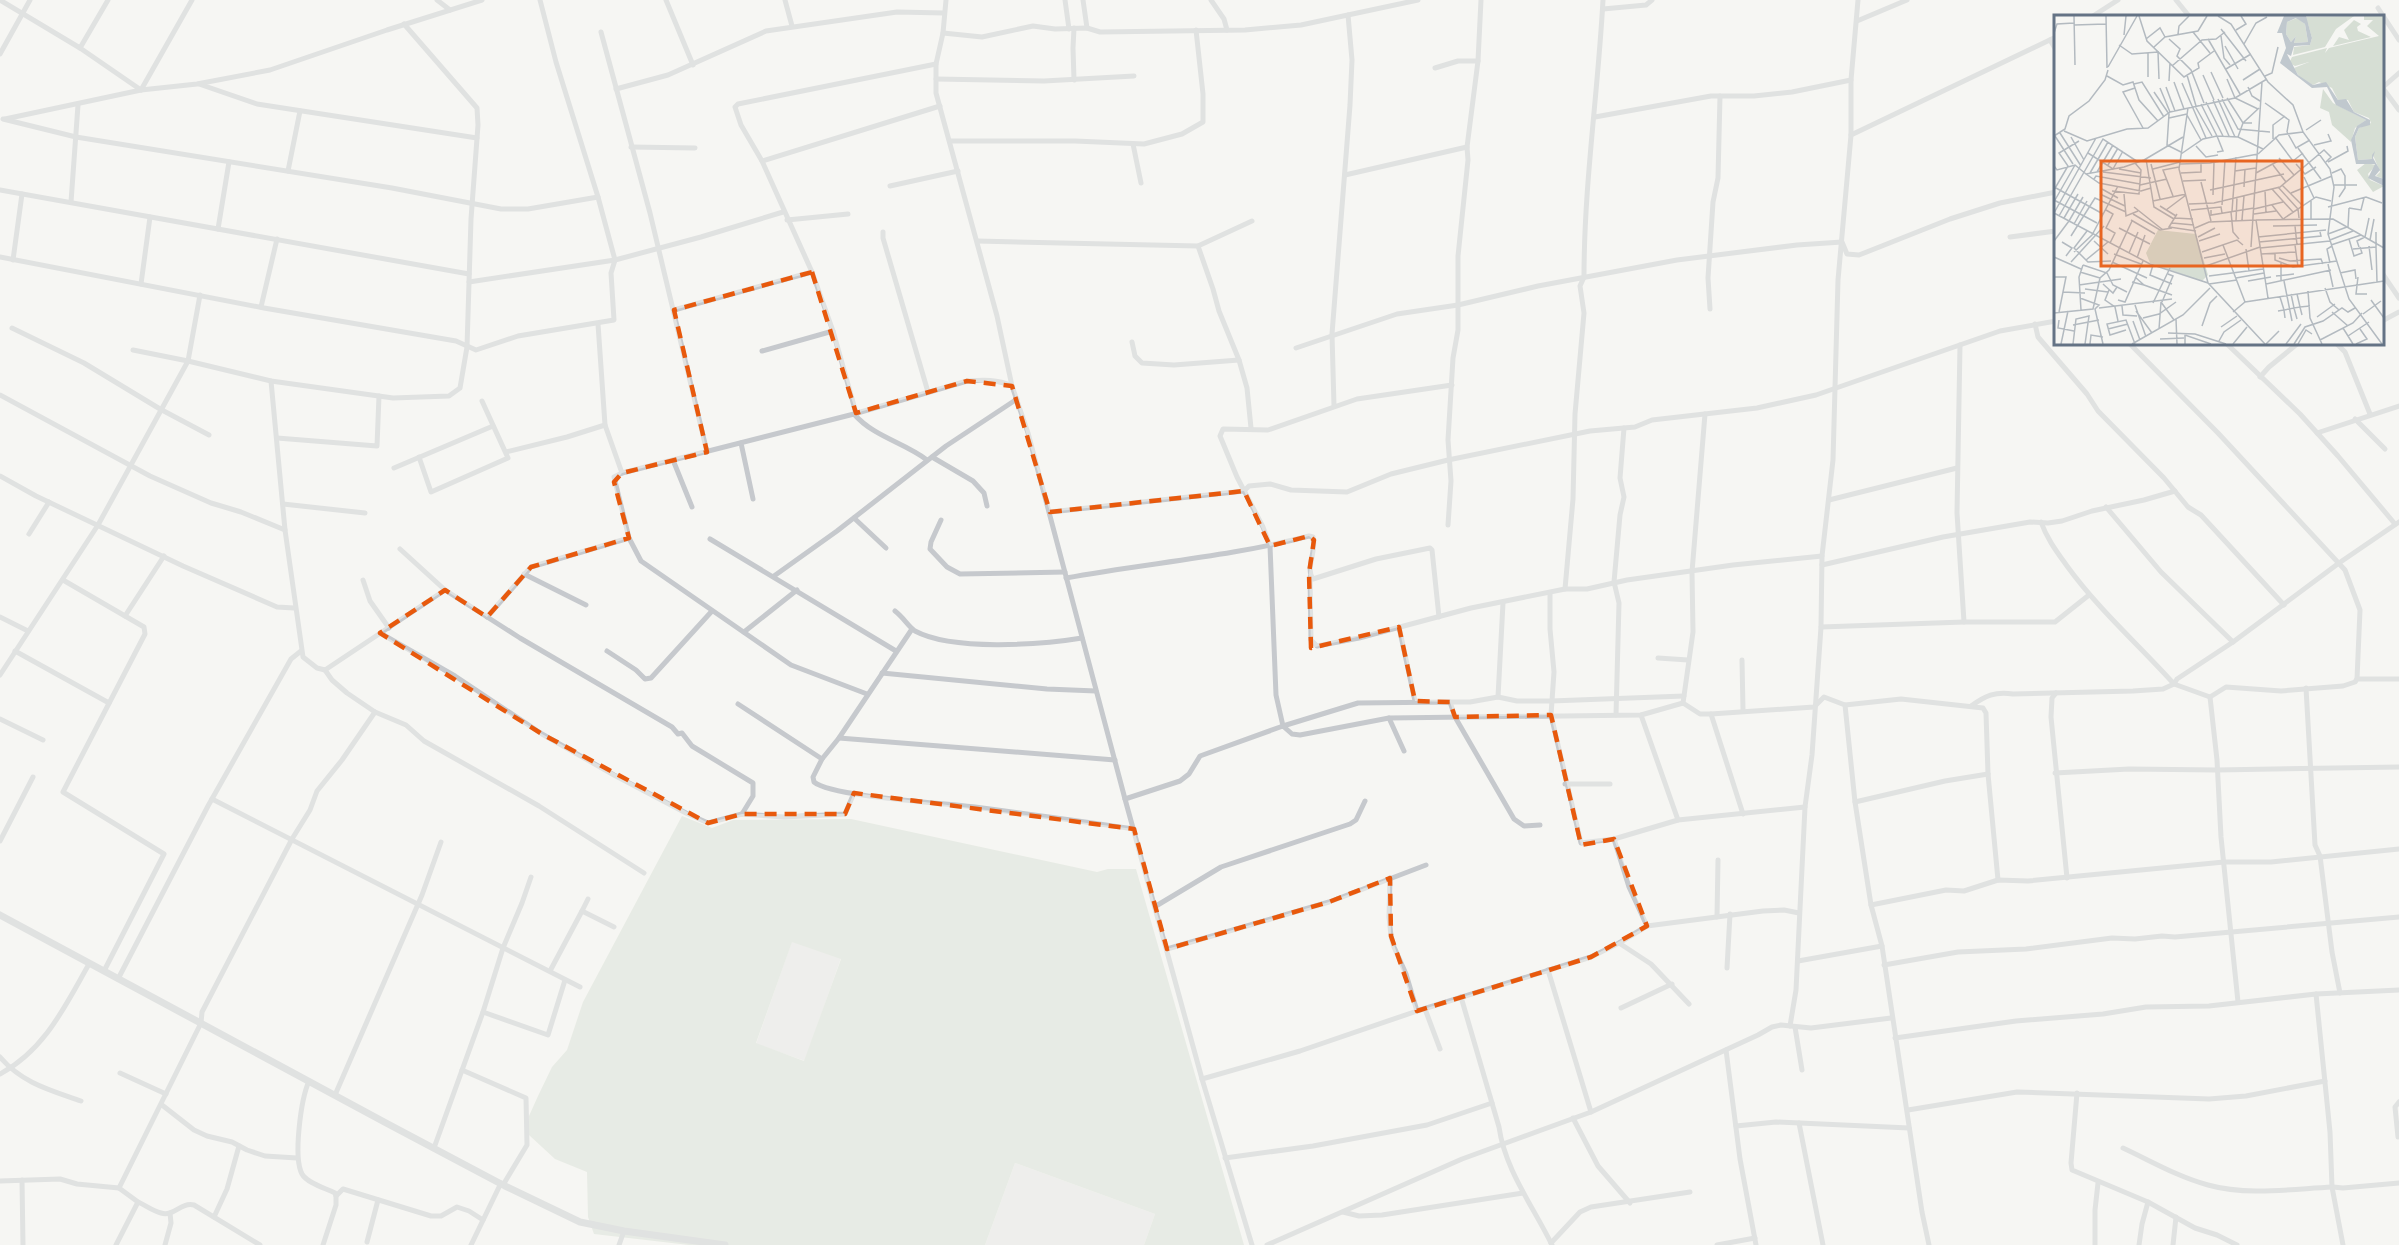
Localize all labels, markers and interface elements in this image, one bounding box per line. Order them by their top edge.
inset map [2054,15,2384,345]

